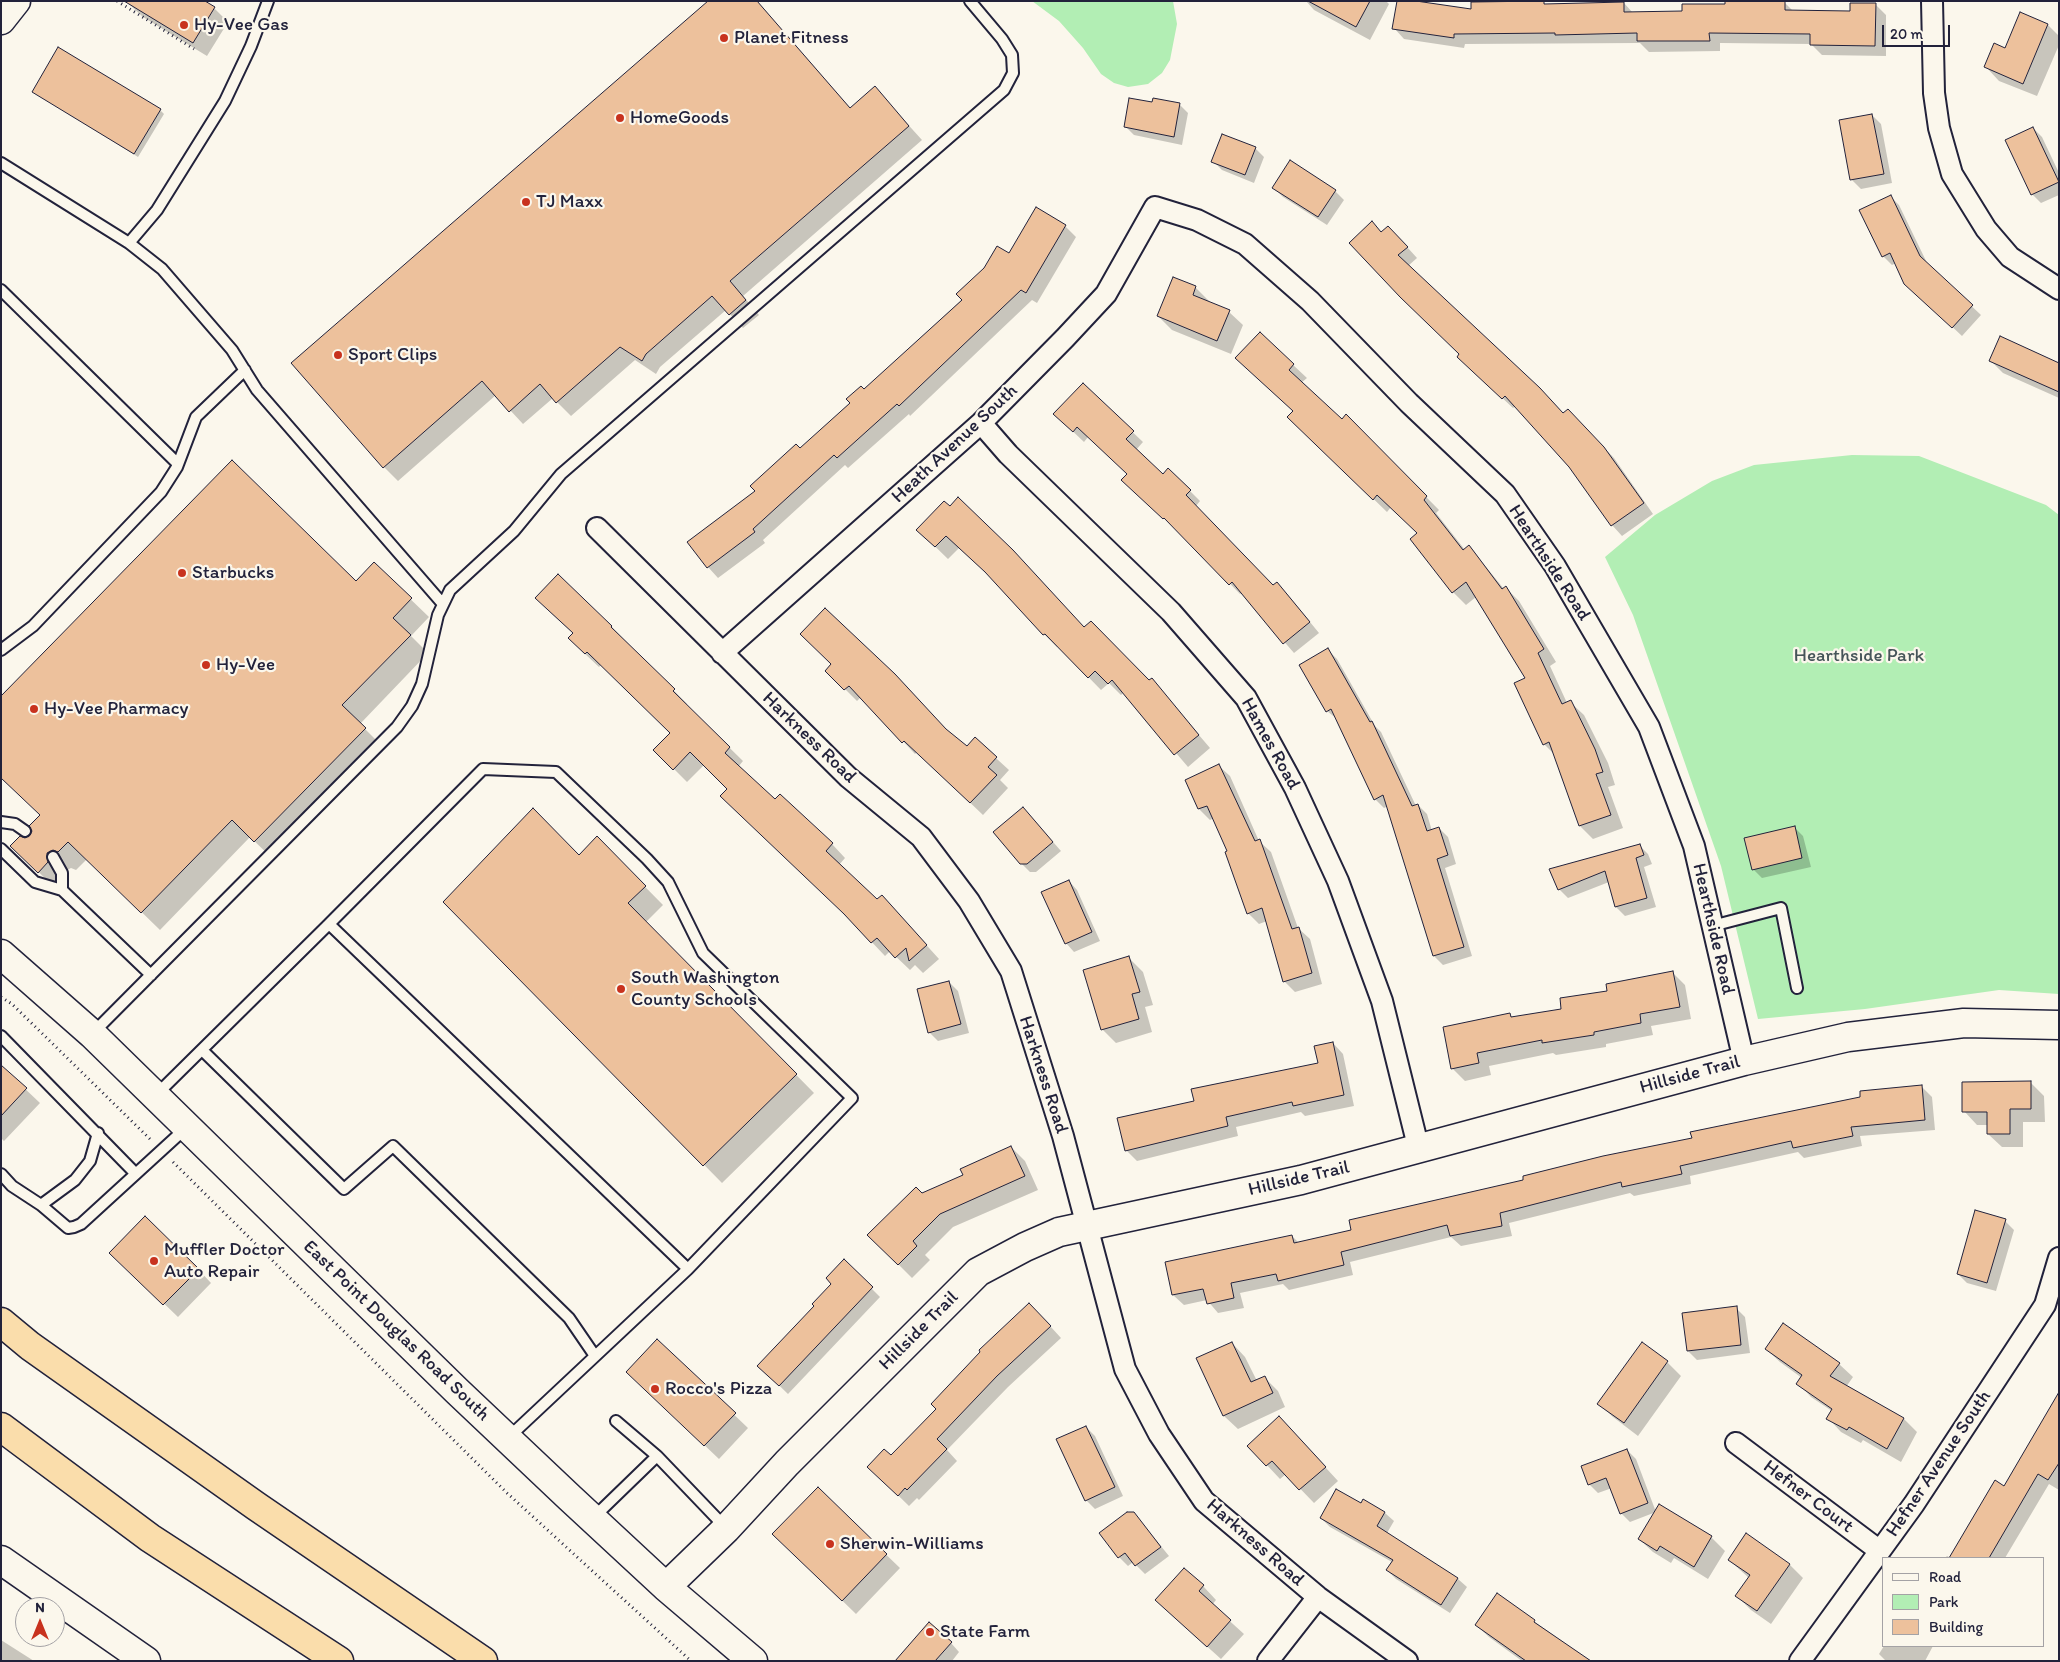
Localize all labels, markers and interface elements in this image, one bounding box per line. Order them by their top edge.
place label: Hy-Vee Gas [194,14,289,36]
scale bar [1885,15,1952,47]
marker: Hy-Vee Gas [178,19,190,31]
text: 20 m [1890,25,1923,43]
place label: Planet Fitness [734,27,849,49]
marker: Planet Fitness [718,32,730,44]
place label: HomeGoods [630,107,729,129]
marker: HomeGoods [614,112,626,124]
place label: TJ Maxx [536,191,603,213]
marker: TJ Maxx [520,196,532,208]
place label: Sport Clips [348,344,437,366]
marker: Sport Clips [332,349,344,361]
street label: Heath Avenue South [887,380,1023,508]
street label: Hearthside Road [1503,501,1595,625]
place label: Starbucks [192,562,274,584]
marker: Starbucks [176,567,188,579]
park label: Hearthside Park [1794,645,1924,667]
place label: Hy-Vee [216,654,275,676]
marker: Hy-Vee [200,659,212,671]
street label: Harkness Road [757,687,861,789]
street label: Hames Road [1235,694,1305,794]
place label: Hy-Vee Pharmacy [44,698,189,720]
marker: Hy-Vee Pharmacy [28,703,40,715]
street label: Hearthside Road [1687,861,1739,997]
place label: South Washington County Schools [631,967,779,1011]
marker: South Washington County Schools [615,983,627,995]
street label: Harkness Road [1013,1013,1073,1137]
street label: Hillside Trail [1637,1051,1743,1099]
street label: Hillside Trail [1246,1156,1352,1202]
street label: East Point Douglas Road South [298,1236,494,1426]
place label: Muffler Doctor Auto Repair [164,1239,285,1283]
marker: Muffler Doctor Auto Repair [148,1255,160,1267]
street label: Hillside Trail [874,1286,964,1376]
place label: Rocco's Pizza [665,1378,772,1400]
marker: Rocco's Pizza [649,1383,661,1395]
street label: Hefner Avenue South [1882,1386,1996,1542]
street label: Hefner Court [1758,1456,1858,1538]
street label: Harkness Road [1201,1494,1309,1592]
place label: Sherwin-Williams [840,1533,984,1555]
marker: Sherwin-Williams [824,1538,836,1550]
legend [1882,1557,2045,1647]
text: Road [1929,1568,1961,1586]
text: Park [1929,1593,1959,1611]
north arrow [15,1597,65,1647]
text: N [35,1599,45,1616]
text: Building [1929,1618,1983,1636]
place label: State Farm [940,1621,1030,1643]
marker: State Farm [924,1626,936,1638]

